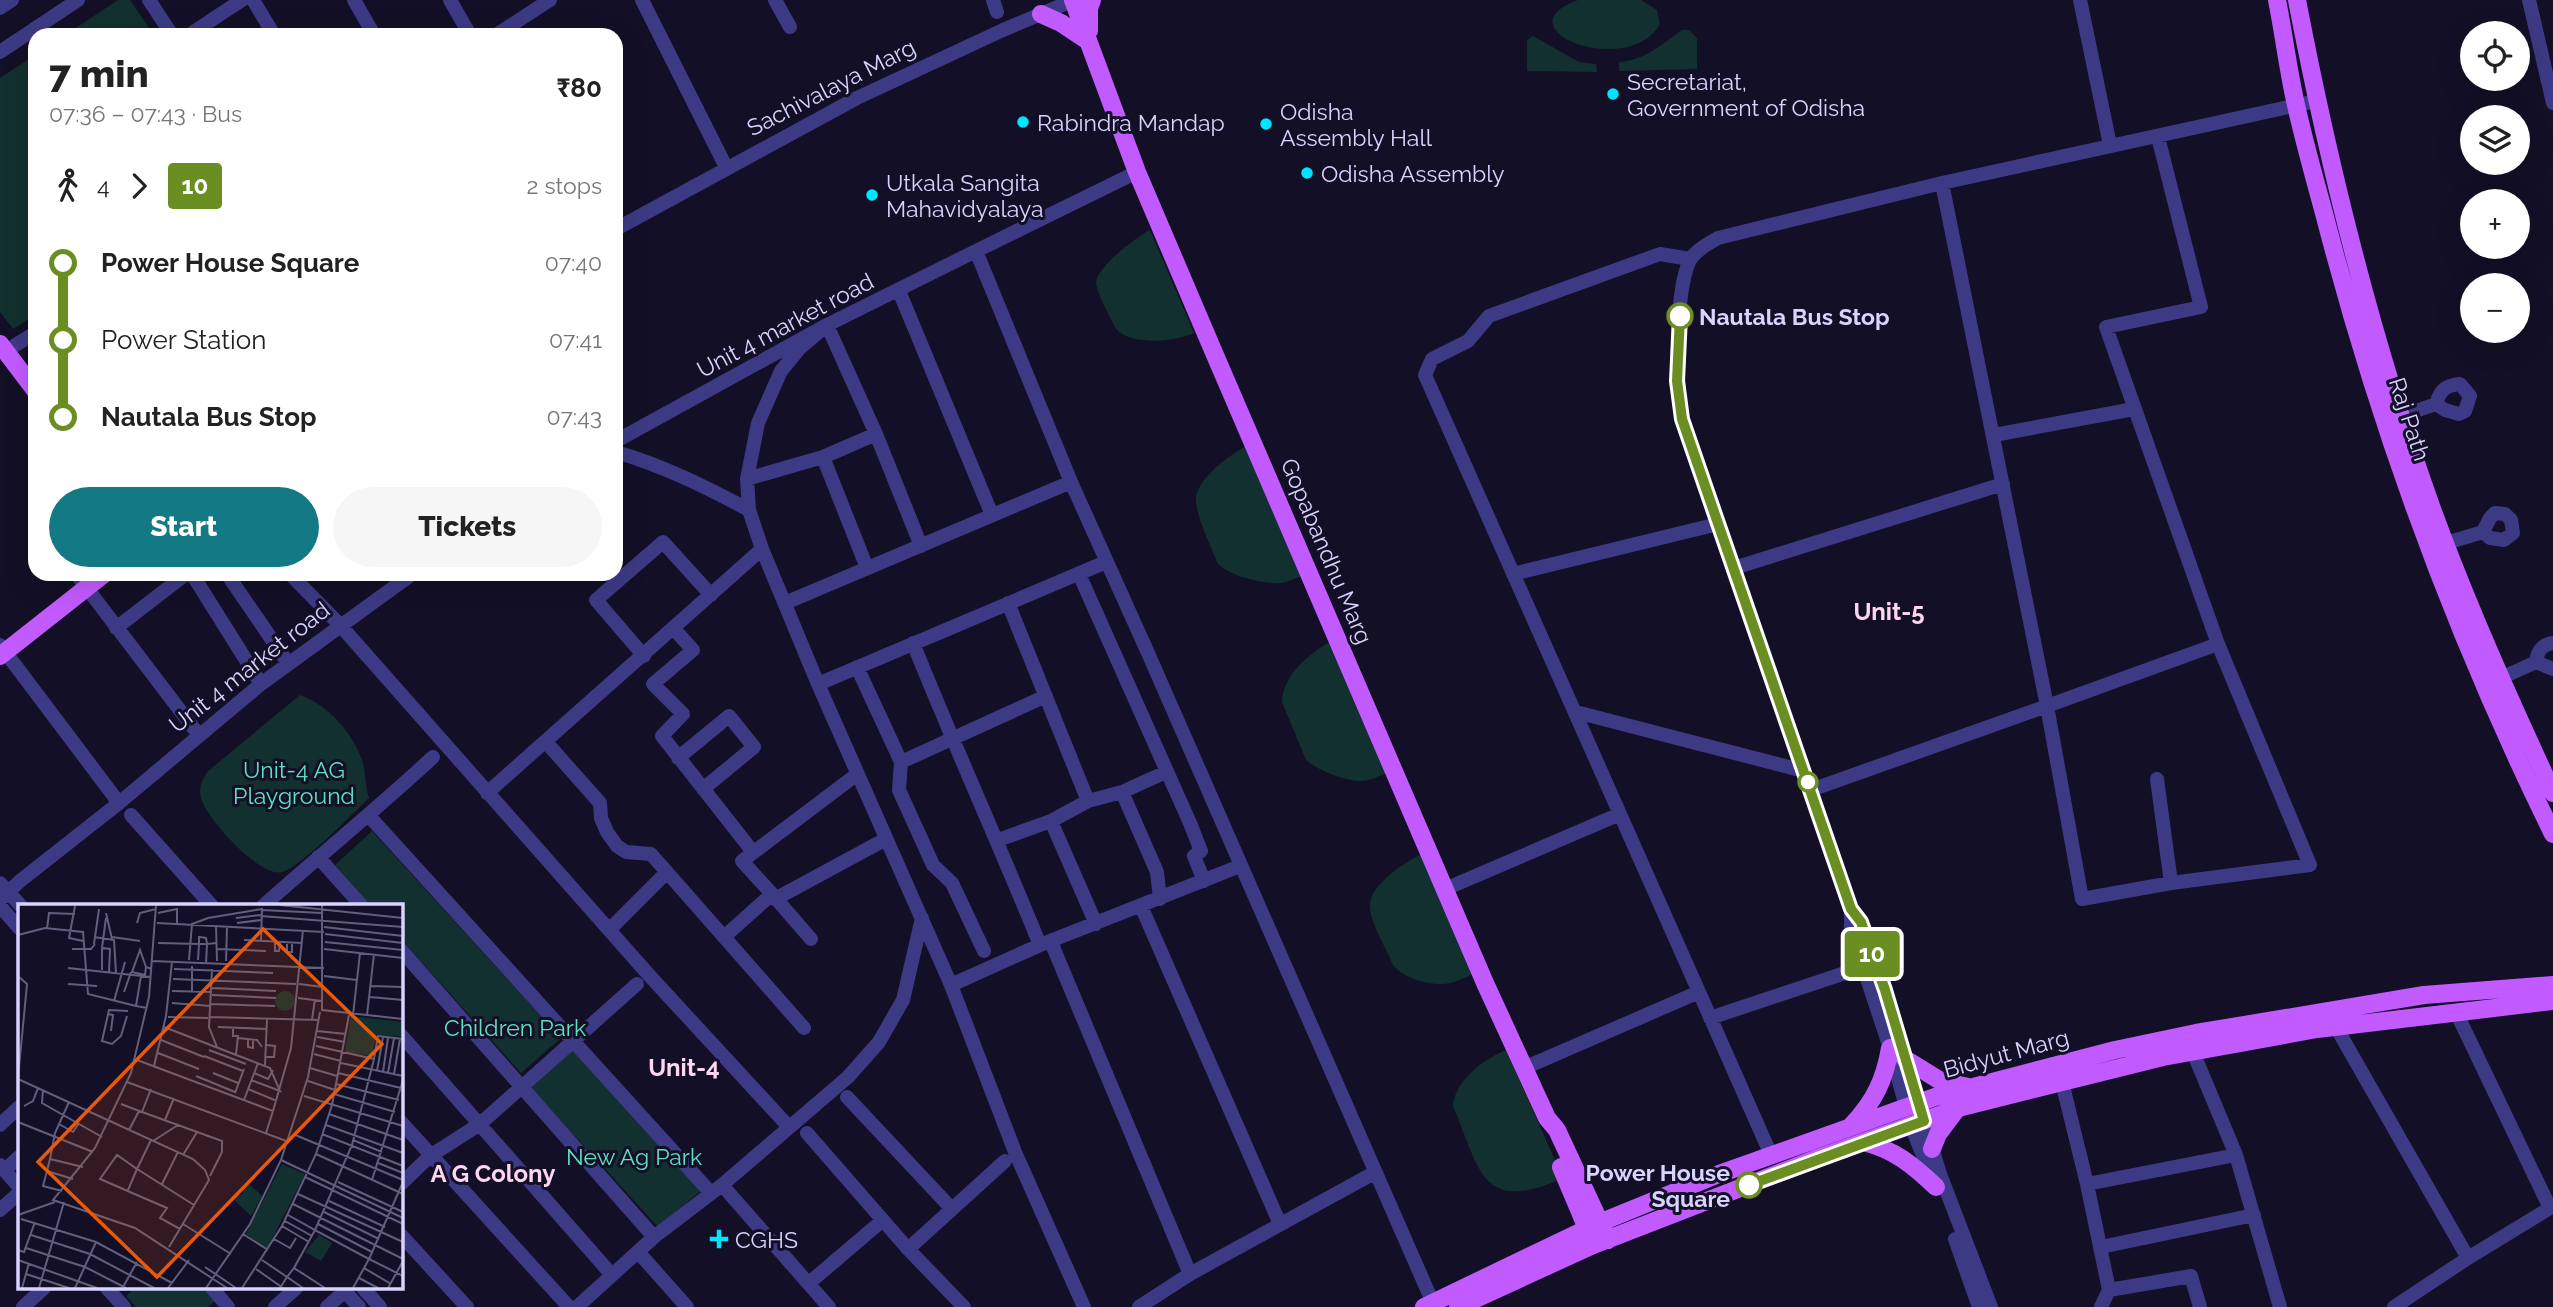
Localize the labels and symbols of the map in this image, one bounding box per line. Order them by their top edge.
street label: Sachivalaya Marg [742,33,920,141]
place label: Secretariat, Government of Odisha [1627,68,1865,121]
marker: Secretariat, Government of Odisha [1605,86,1621,102]
place label: Odisha Assembly Hall [1280,98,1433,151]
place label: Rabindra Mandap [1037,109,1225,136]
marker: Rabindra Mandap [1015,114,1031,130]
marker: Odisha Assembly Hall [1258,116,1274,132]
place label: Odisha Assembly [1321,160,1505,187]
marker: Odisha Assembly [1299,165,1315,181]
place label: Utkala Sangita Mahavidyalaya [886,169,1044,222]
marker: Utkala Sangita Mahavidyalaya [864,187,880,203]
street label: Unit 4 market road [692,267,878,383]
marker: Nautala Bus Stop [1667,303,1693,329]
place label: Nautala Bus Stop [1699,303,1890,330]
street label: Raj Path [2384,374,2436,464]
street label: Gopabandhu Marg [1276,454,1378,648]
street label: Unit 4 market road [163,596,335,738]
district label: Unit-5 [1854,597,1924,626]
park label: Unit-4 AG Playground [233,756,355,809]
unlabelled marker [1798,772,1818,792]
inset map [18,904,402,1290]
line badge: 10 [1840,931,1904,977]
park label: Children Park [444,1014,586,1041]
street label: Bidyut Marg [1940,1023,2072,1083]
district label: Unit-4 [648,1053,720,1082]
park label: New Ag Park [566,1143,702,1170]
district label: A G Colony [431,1159,555,1188]
place label: Power House Square [1586,1159,1730,1212]
marker: Power House Square [1736,1172,1762,1198]
place label: CGHS [735,1226,798,1253]
marker: CGHS [709,1229,729,1249]

